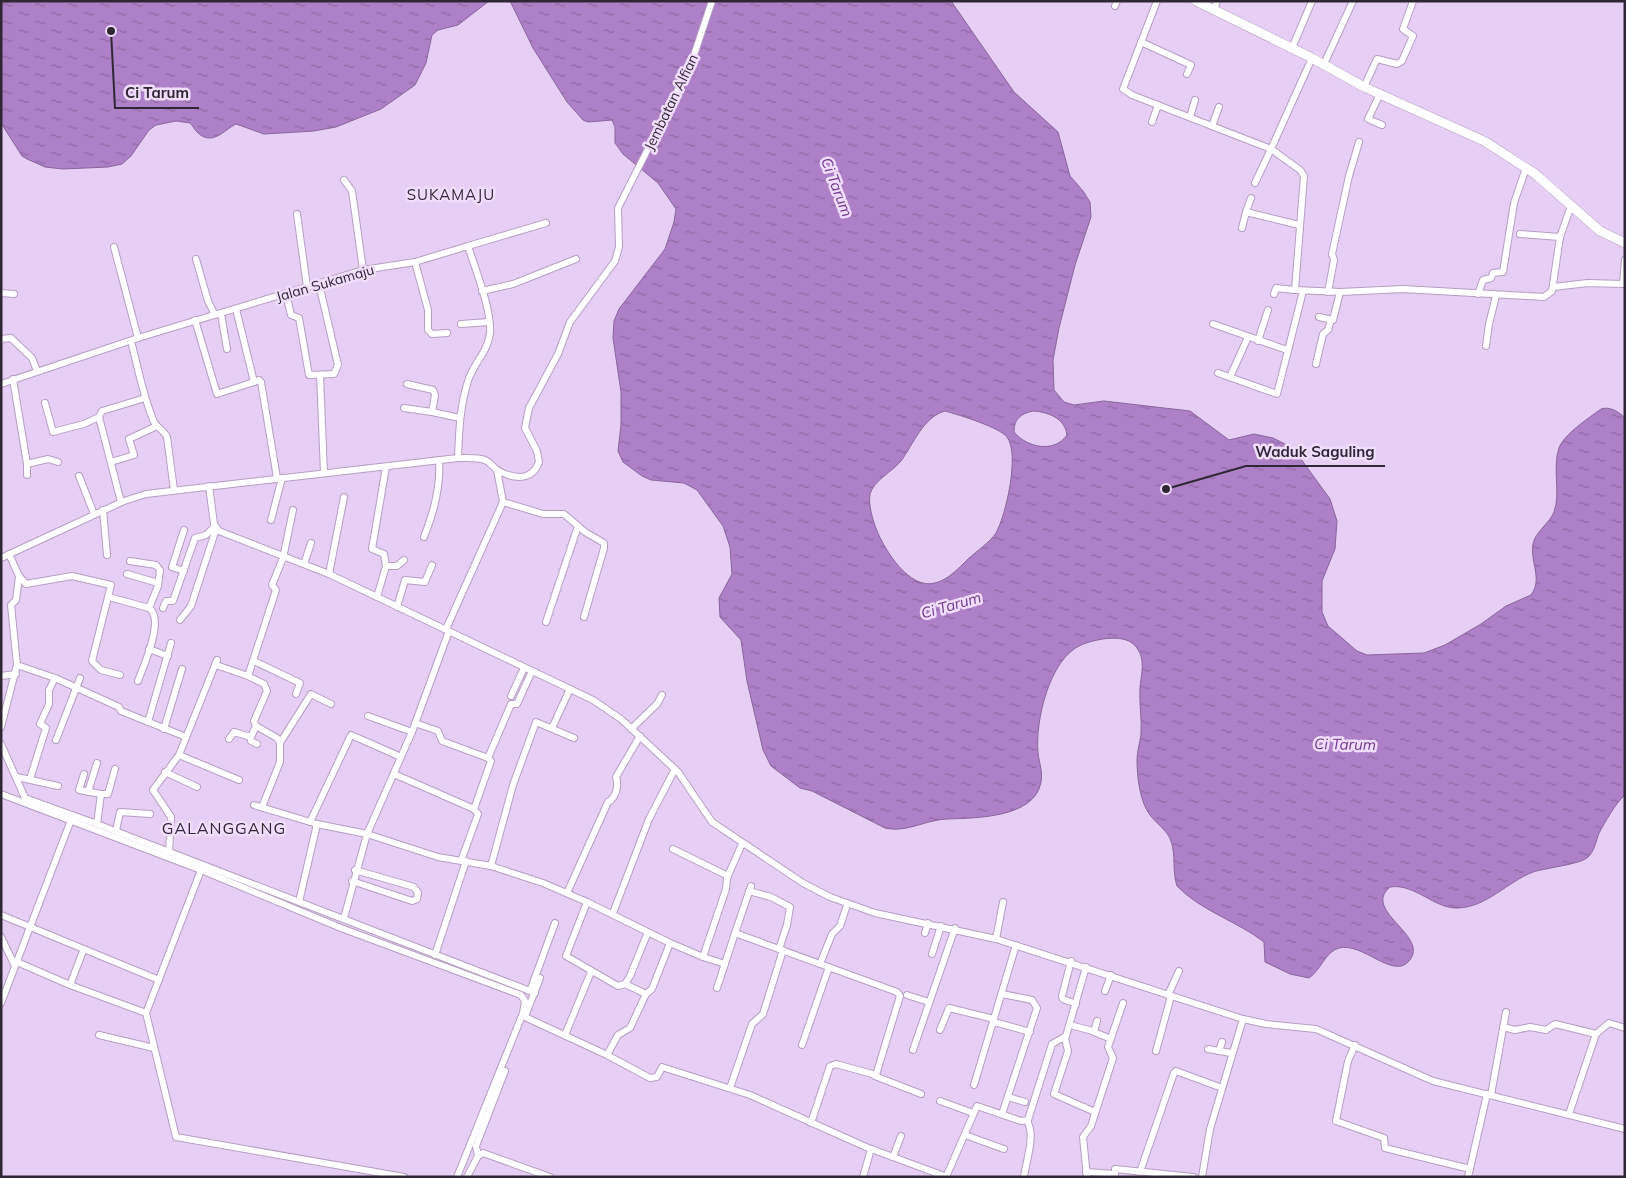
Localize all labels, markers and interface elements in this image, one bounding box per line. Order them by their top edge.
street label: Jembatan Alfian [640,51,702,153]
callout: Ci Tarum [115,78,199,108]
text: Ci Tarum [125,83,189,102]
water label: Ci Tarum [817,155,857,219]
district label: SUKAMAJU [407,185,495,204]
street label: Jalan Sukamaju [274,260,376,306]
callout: Waduk Saguling [1246,436,1385,466]
text: Waduk Saguling [1255,442,1375,461]
water label: Ci Tarum [919,587,983,623]
water label: Ci Tarum [1314,734,1376,754]
district label: GALANGGANG [162,818,286,838]

